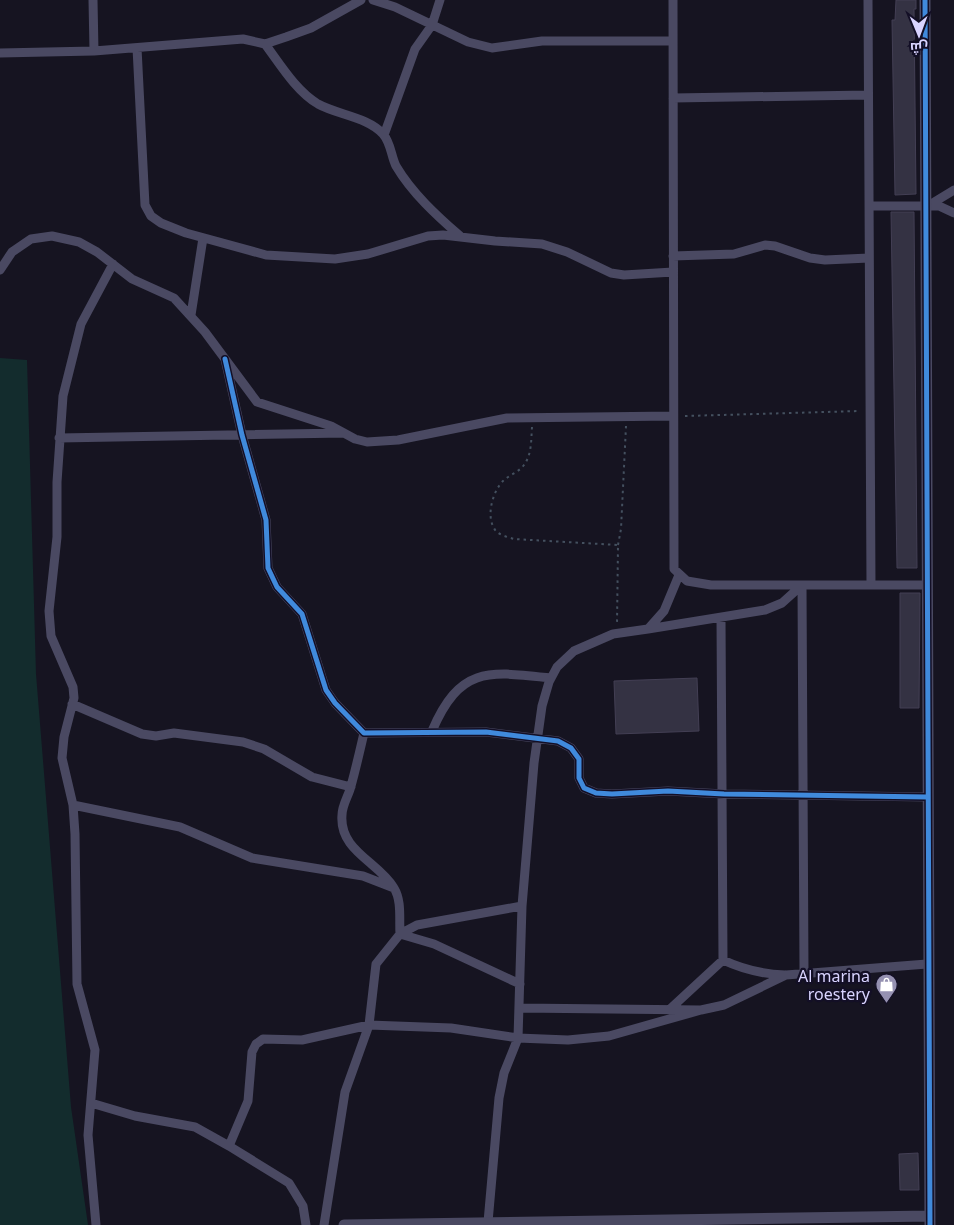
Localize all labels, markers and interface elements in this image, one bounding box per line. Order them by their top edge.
north arrow [894,10,944,60]
text: ش [910,39,928,58]
place label: Al marina roestery [798,965,871,1005]
shop icon: Al marina roestery [874,973,898,1004]

